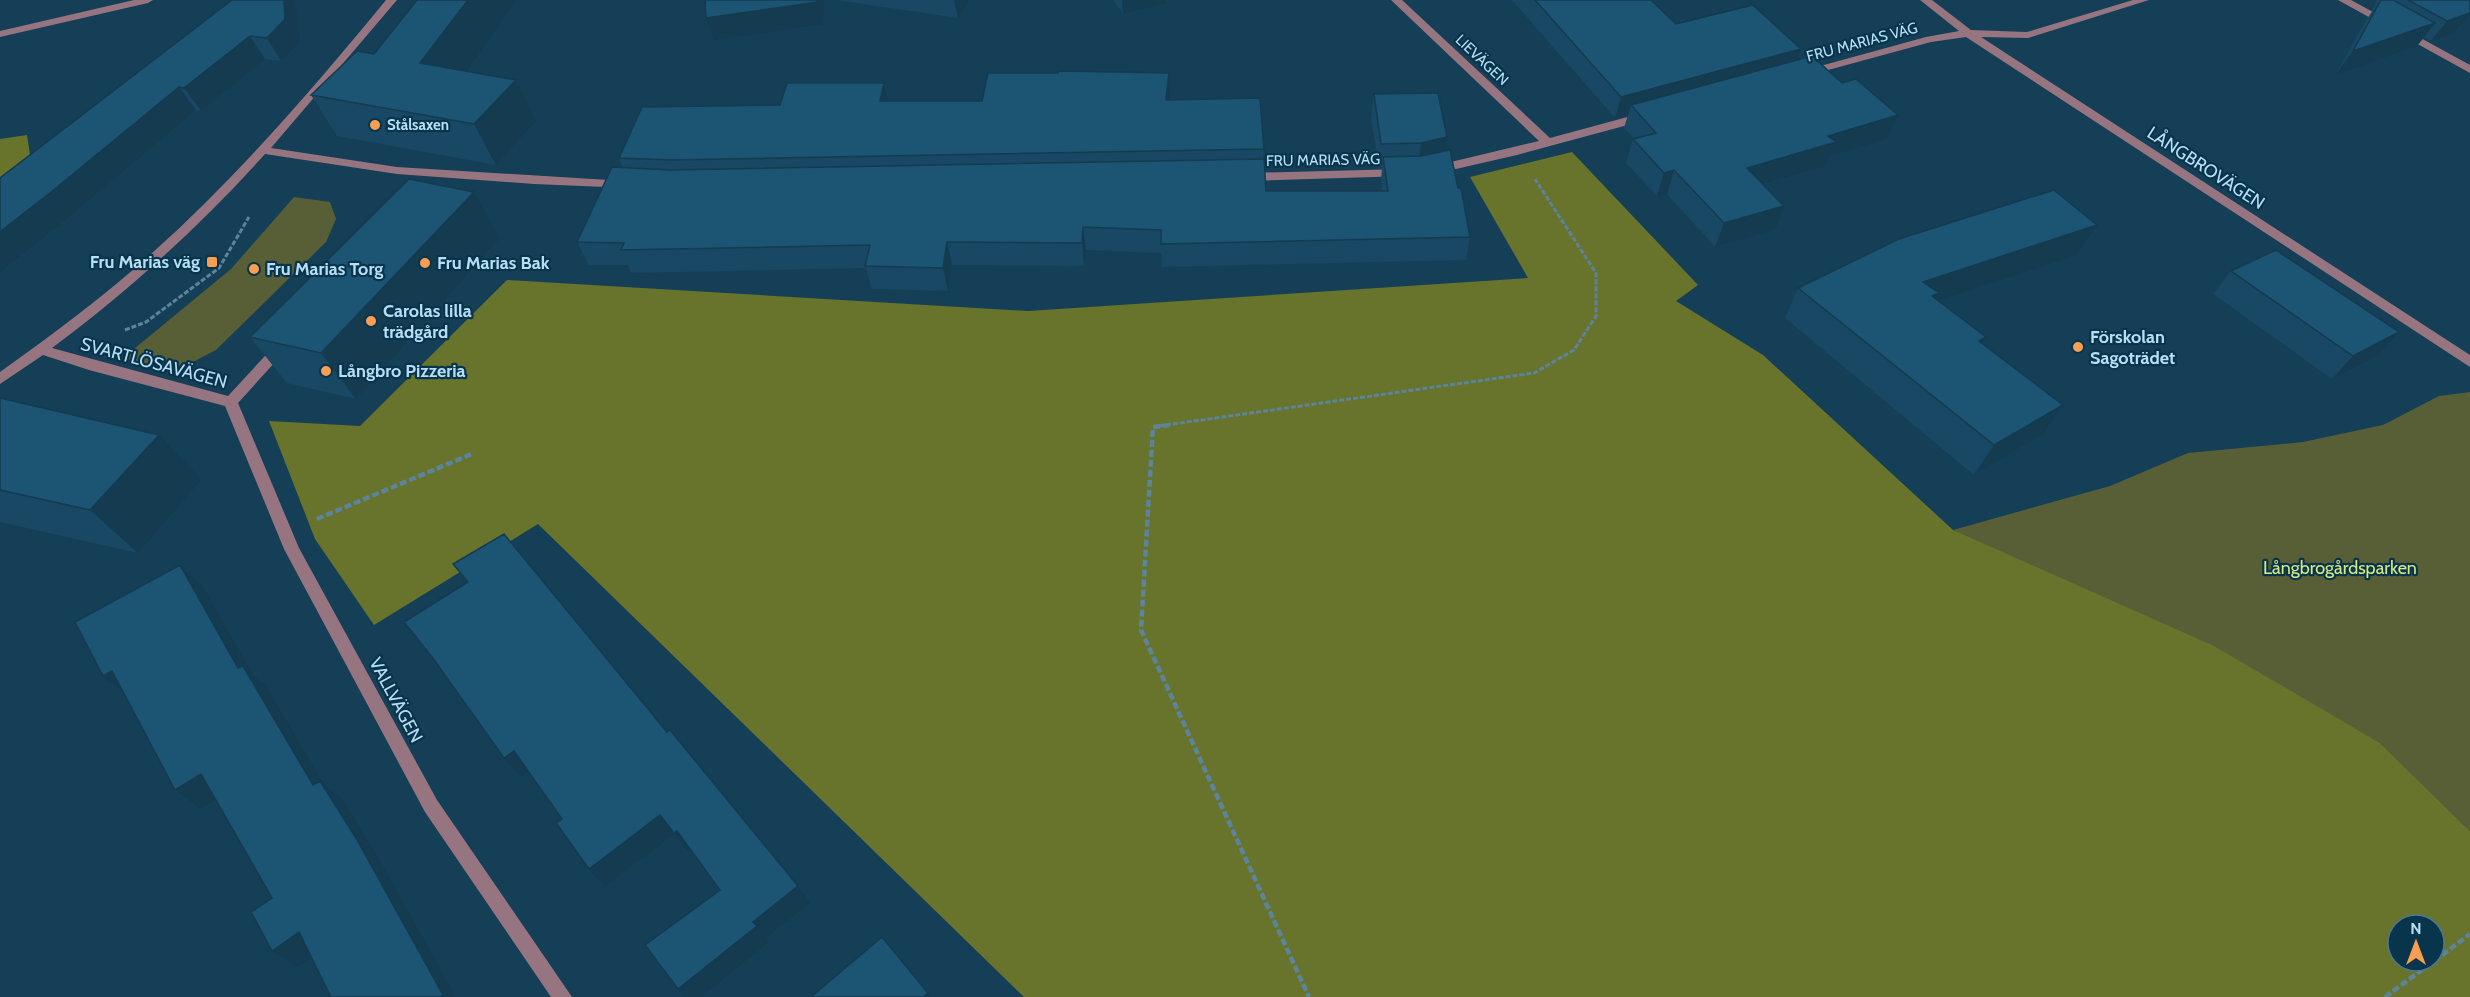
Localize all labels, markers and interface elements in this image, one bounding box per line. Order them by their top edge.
street label: FRU MARIAS VÄG [1804,19,1920,65]
street label: LIEVÄGEN [1452,31,1512,89]
place label: Stålsaxen [387,116,449,134]
marker: Stålsaxen [368,118,382,132]
street label: LÅNGBROVÄGEN [2143,122,2269,214]
street label: FRU MARIAS VÄG [1266,150,1380,170]
place label: Fru Marias väg [90,251,200,273]
place label: Fru Marias Bak [437,252,550,274]
marker: Fru Marias väg [205,255,219,269]
marker: Fru Marias Bak [418,256,432,270]
place label: Fru Marias Torg [266,258,383,280]
marker: Fru Marias Torg [247,262,261,276]
place label: Carolas lilla trädgård [383,300,472,343]
marker: Carolas lilla trädgård [364,314,378,328]
place label: Förskolan Sagoträdet [2090,326,2175,369]
street label: SVARTLÖSAVÄGEN [78,333,230,393]
marker: Förskolan Sagoträdet [2071,340,2085,354]
place label: Långbro Pizzeria [338,360,466,382]
marker: Långbro Pizzeria [319,364,333,378]
park label: Långbrogårdsparken [2263,557,2417,579]
street label: VALLVÄGEN [364,654,428,746]
north arrow [2386,913,2446,973]
text: N [2410,919,2422,938]

